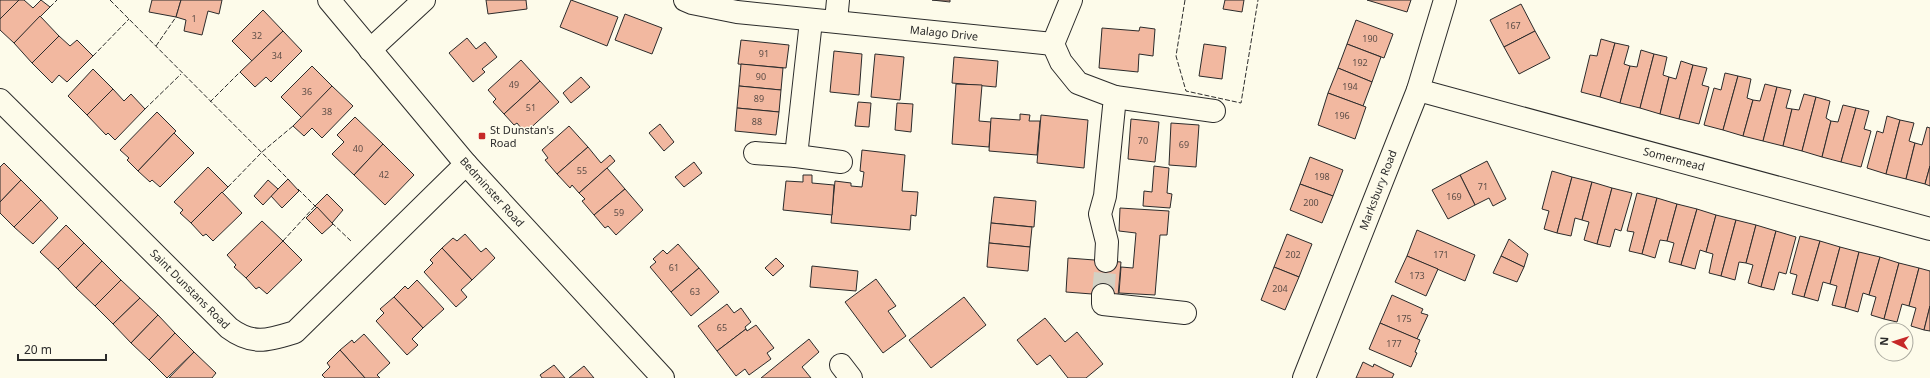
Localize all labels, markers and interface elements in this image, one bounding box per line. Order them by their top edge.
house number: 1 [191,12,197,25]
house number: 167 [1505,19,1521,32]
street label: Malago Drive [909,21,979,44]
house number: 32 [252,29,262,42]
house number: 190 [1362,32,1378,45]
house number: 91 [759,47,769,60]
house number: 34 [272,49,282,62]
house number: 192 [1352,56,1368,69]
house number: 90 [756,70,766,83]
house number: 49 [509,78,519,91]
house number: 194 [1342,80,1358,93]
house number: 36 [302,85,312,98]
house number: 89 [754,92,764,105]
house number: 51 [526,101,536,114]
house number: 38 [322,105,332,118]
house number: 196 [1334,109,1350,122]
house number: 88 [752,115,762,128]
place label: St Dunstan's Road [490,122,554,150]
marker: St Dunstan's Road [477,131,487,141]
house number: 70 [1138,134,1148,147]
house number: 69 [1179,138,1189,151]
house number: 40 [353,142,363,155]
street label: Somermead [1642,143,1707,174]
street label: Marksbury Road [1355,148,1400,232]
street label: Bedminster Road [457,153,528,230]
house number: 55 [577,164,587,177]
house number: 42 [379,168,389,181]
house number: 198 [1314,170,1330,183]
house number: 71 [1478,180,1488,193]
house number: 169 [1446,190,1462,203]
house number: 200 [1303,196,1319,209]
house number: 59 [614,206,624,219]
street label: Saint Dunstans Road [147,245,234,332]
house number: 202 [1285,248,1301,261]
house number: 171 [1433,248,1449,261]
house number: 61 [669,261,679,274]
house number: 173 [1409,269,1425,282]
house number: 204 [1272,282,1288,295]
house number: 63 [690,285,700,298]
house number: 175 [1396,312,1412,325]
house number: 65 [717,321,727,334]
north arrow [1874,322,1914,362]
scale bar [18,336,106,362]
text: N [1876,336,1891,346]
house number: 177 [1386,337,1402,350]
text: 20 m [24,341,52,358]

